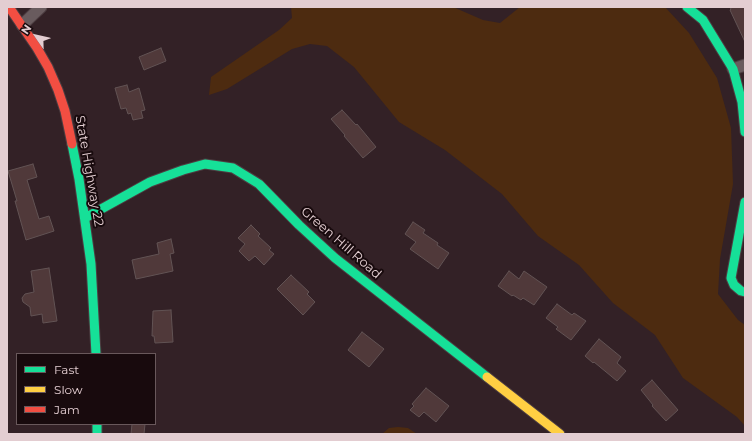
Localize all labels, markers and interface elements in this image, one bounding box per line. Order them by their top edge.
north arrow [16,16,56,56]
text: N [18,22,34,37]
street label: State Highway 22 [72,114,106,228]
street label: Green Hill Road [298,204,384,282]
legend [16,353,156,425]
text: Fast [54,362,79,377]
text: Slow [54,382,83,397]
text: Jam [54,402,80,417]

